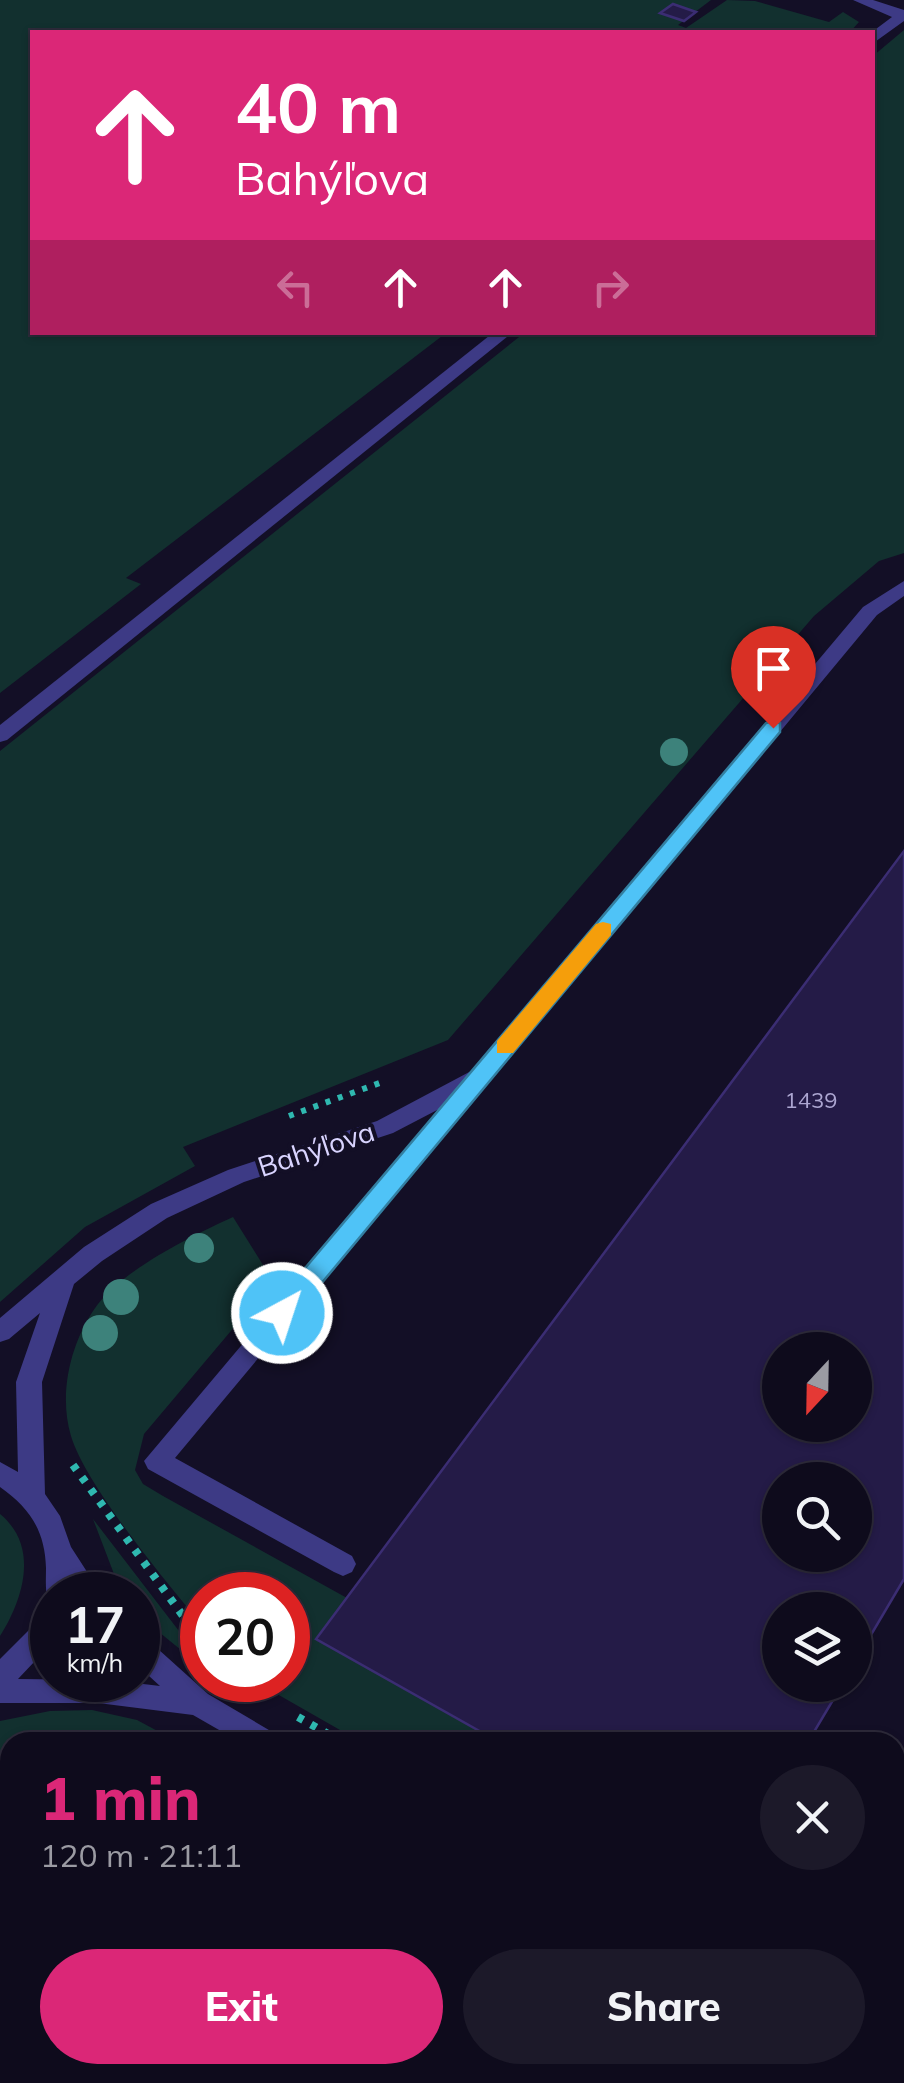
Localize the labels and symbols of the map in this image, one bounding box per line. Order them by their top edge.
pin [731,626,816,729]
house number: 1439 [785,1086,837,1114]
street label: Bahýľova [253,1113,379,1184]
position arrow [230,1261,334,1365]
north arrow [762,1332,872,1442]
speed limit sign: 20 [180,1572,310,1702]

